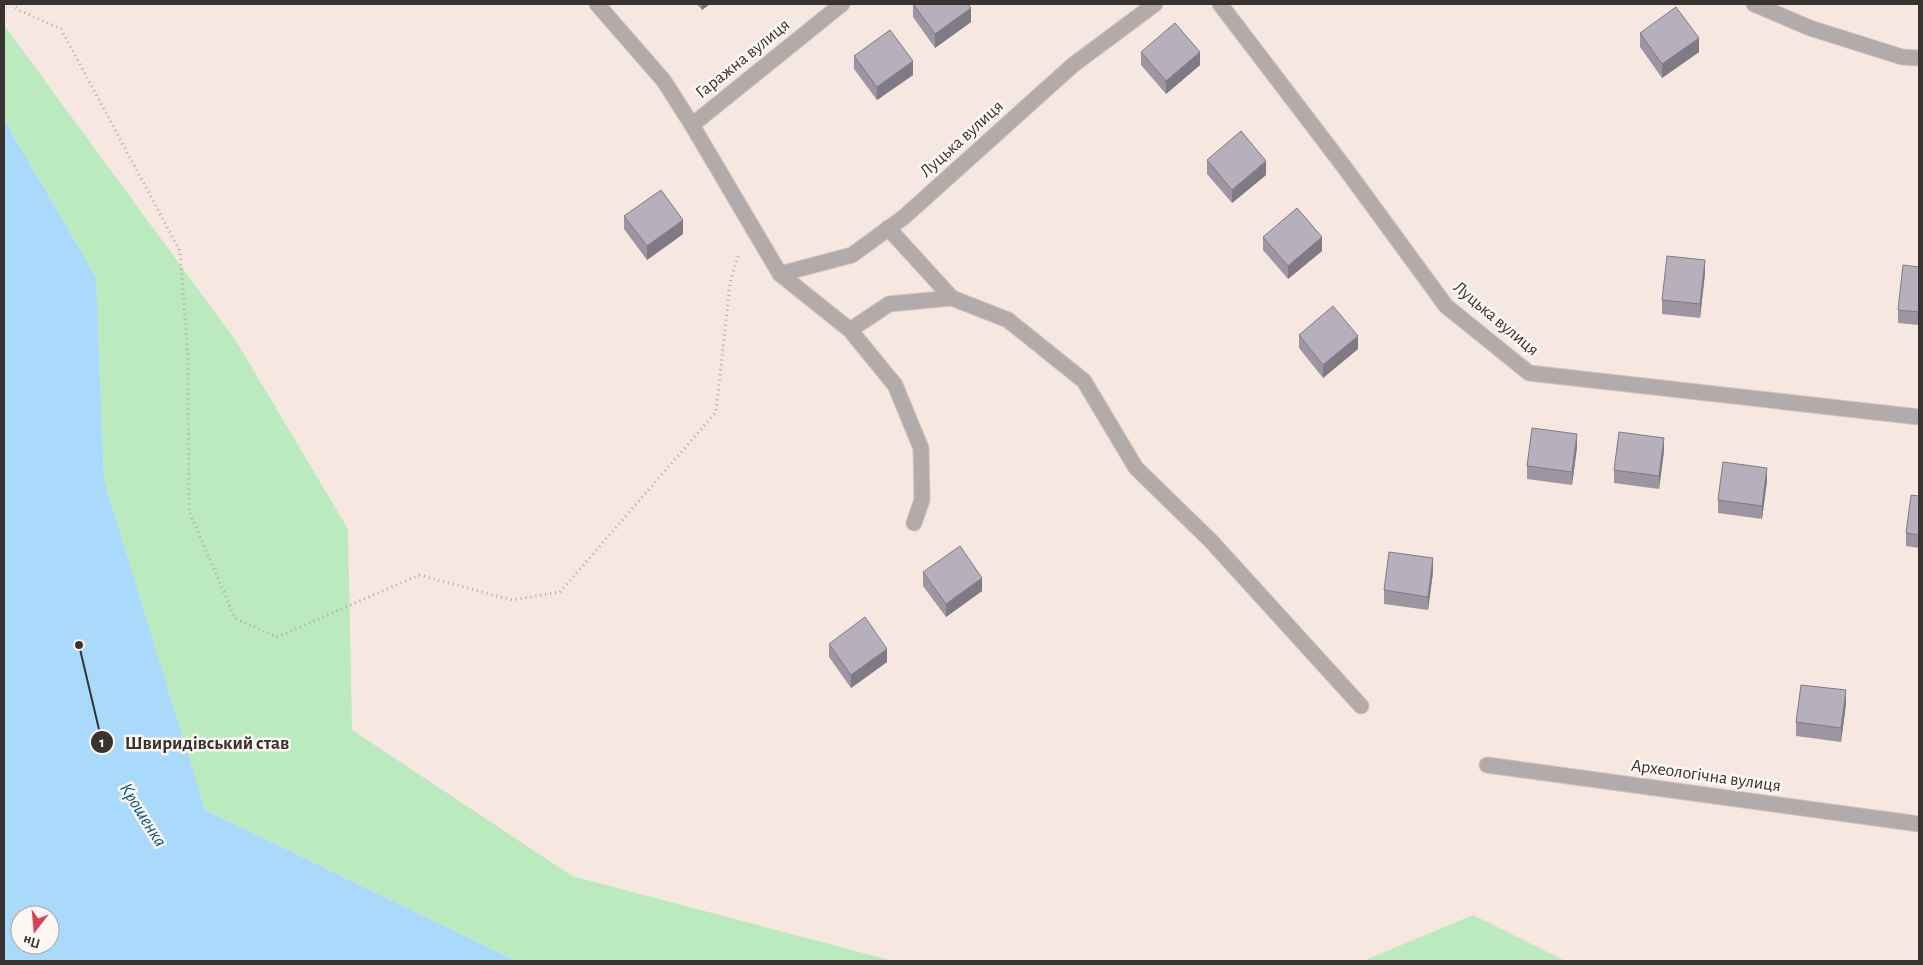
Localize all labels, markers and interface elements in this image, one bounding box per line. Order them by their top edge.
street label: Гаражна вулиця [692,16,794,102]
street label: Луцька вулиця [917,97,1007,181]
street label: Луцька вулиця [1450,278,1542,360]
callout: Швиридівський став [90,725,299,759]
text: Швиридівський став [125,734,289,753]
text: 1 [99,735,105,750]
street label: Археологічна вулиця [1630,757,1782,795]
water label: Крошенка [116,780,170,850]
north arrow [10,905,60,955]
text: Пн [22,932,42,951]

